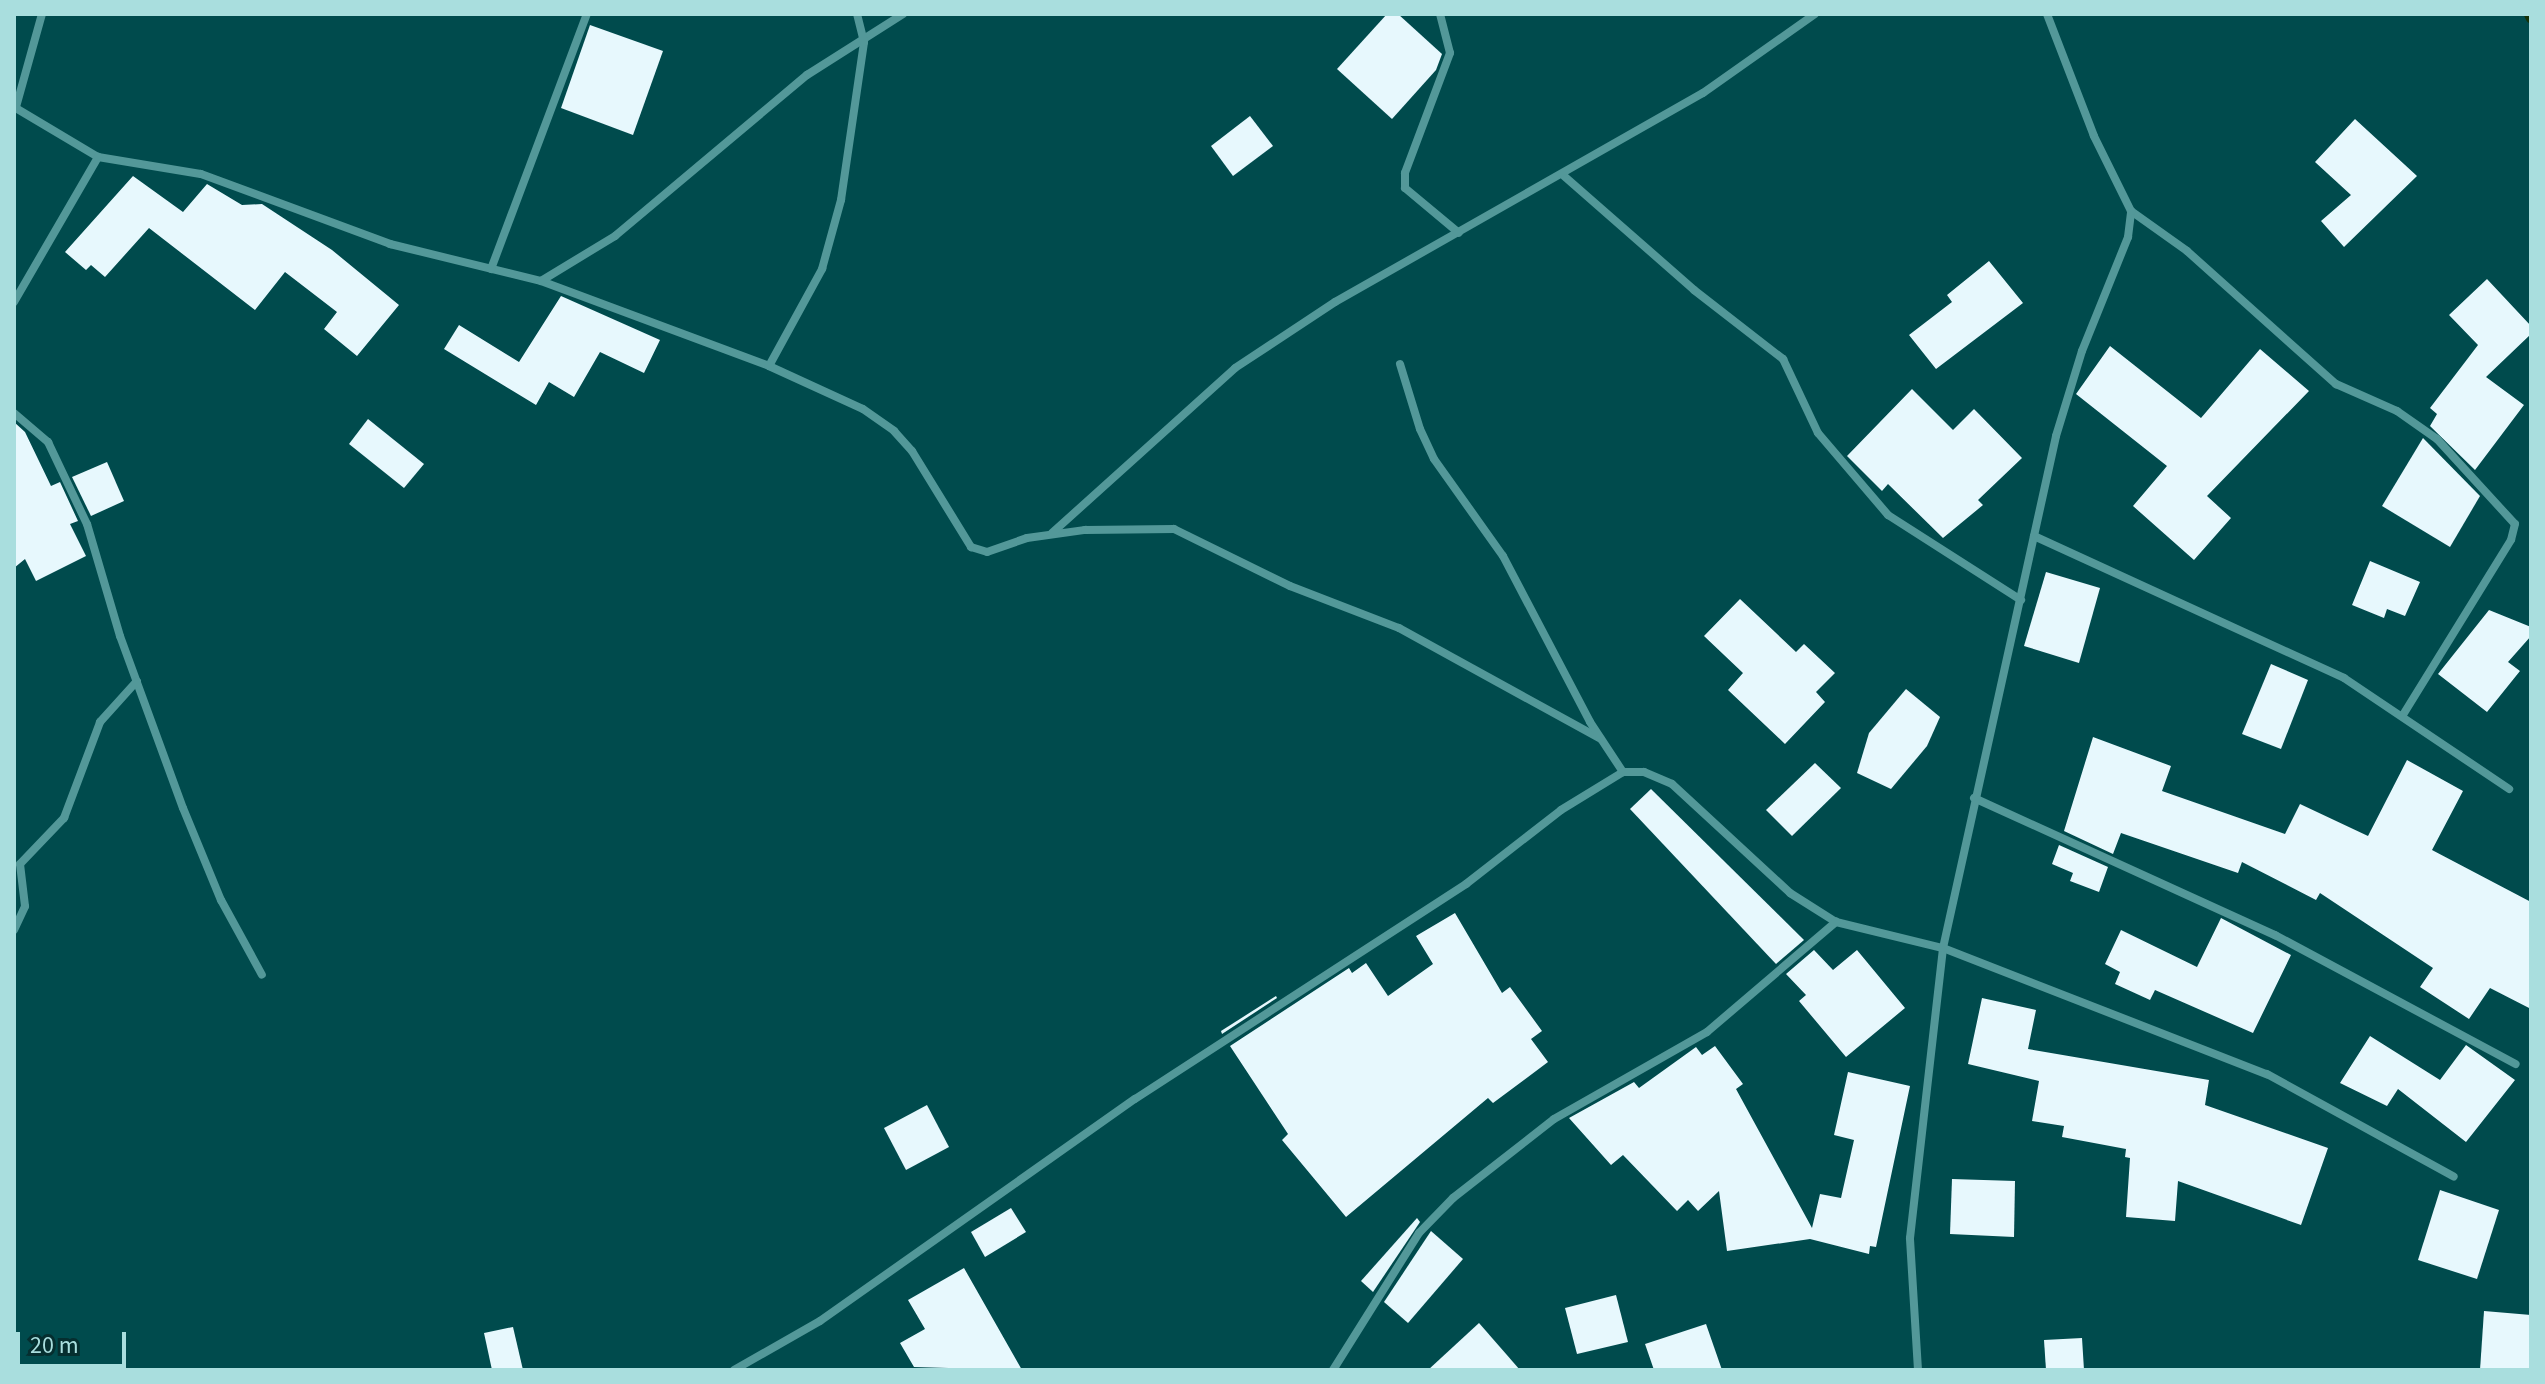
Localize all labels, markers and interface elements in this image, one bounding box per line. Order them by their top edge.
scale bar [20,1316,130,1366]
text: 20 m [30,1328,79,1363]

